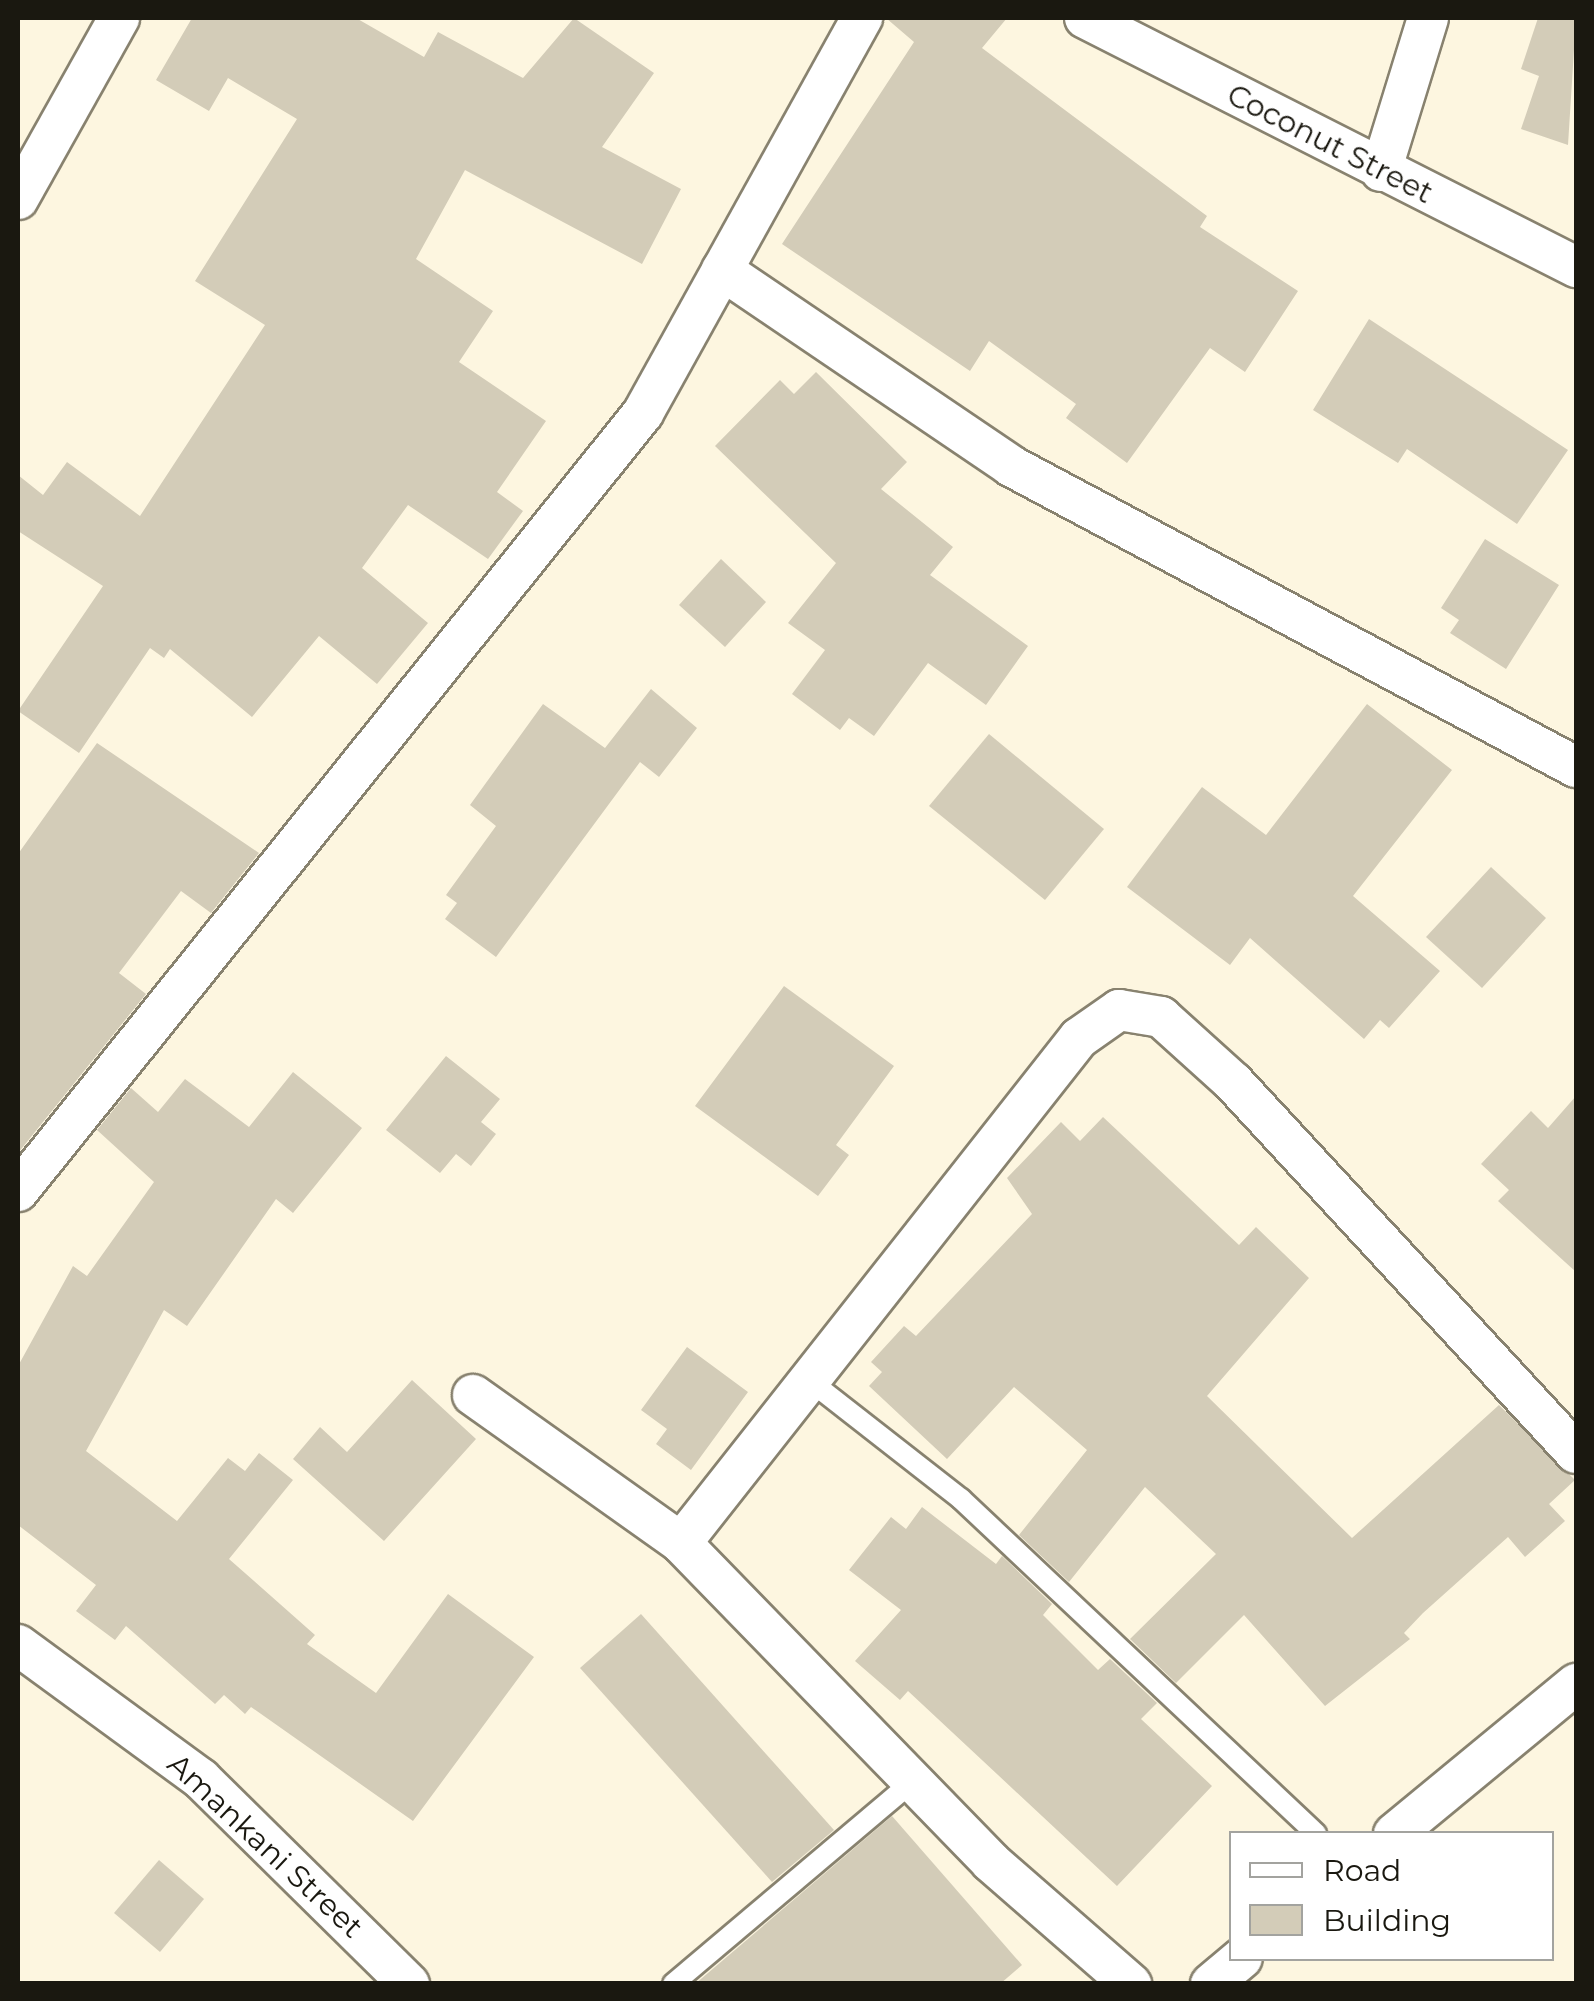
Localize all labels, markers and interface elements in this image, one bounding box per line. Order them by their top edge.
street label: Coconut Street [1221,77,1439,211]
street label: Amankani Street [160,1746,370,1946]
legend [1229,1831,1554,1961]
text: Road [1323,1852,1401,1889]
text: Building [1323,1902,1451,1939]

